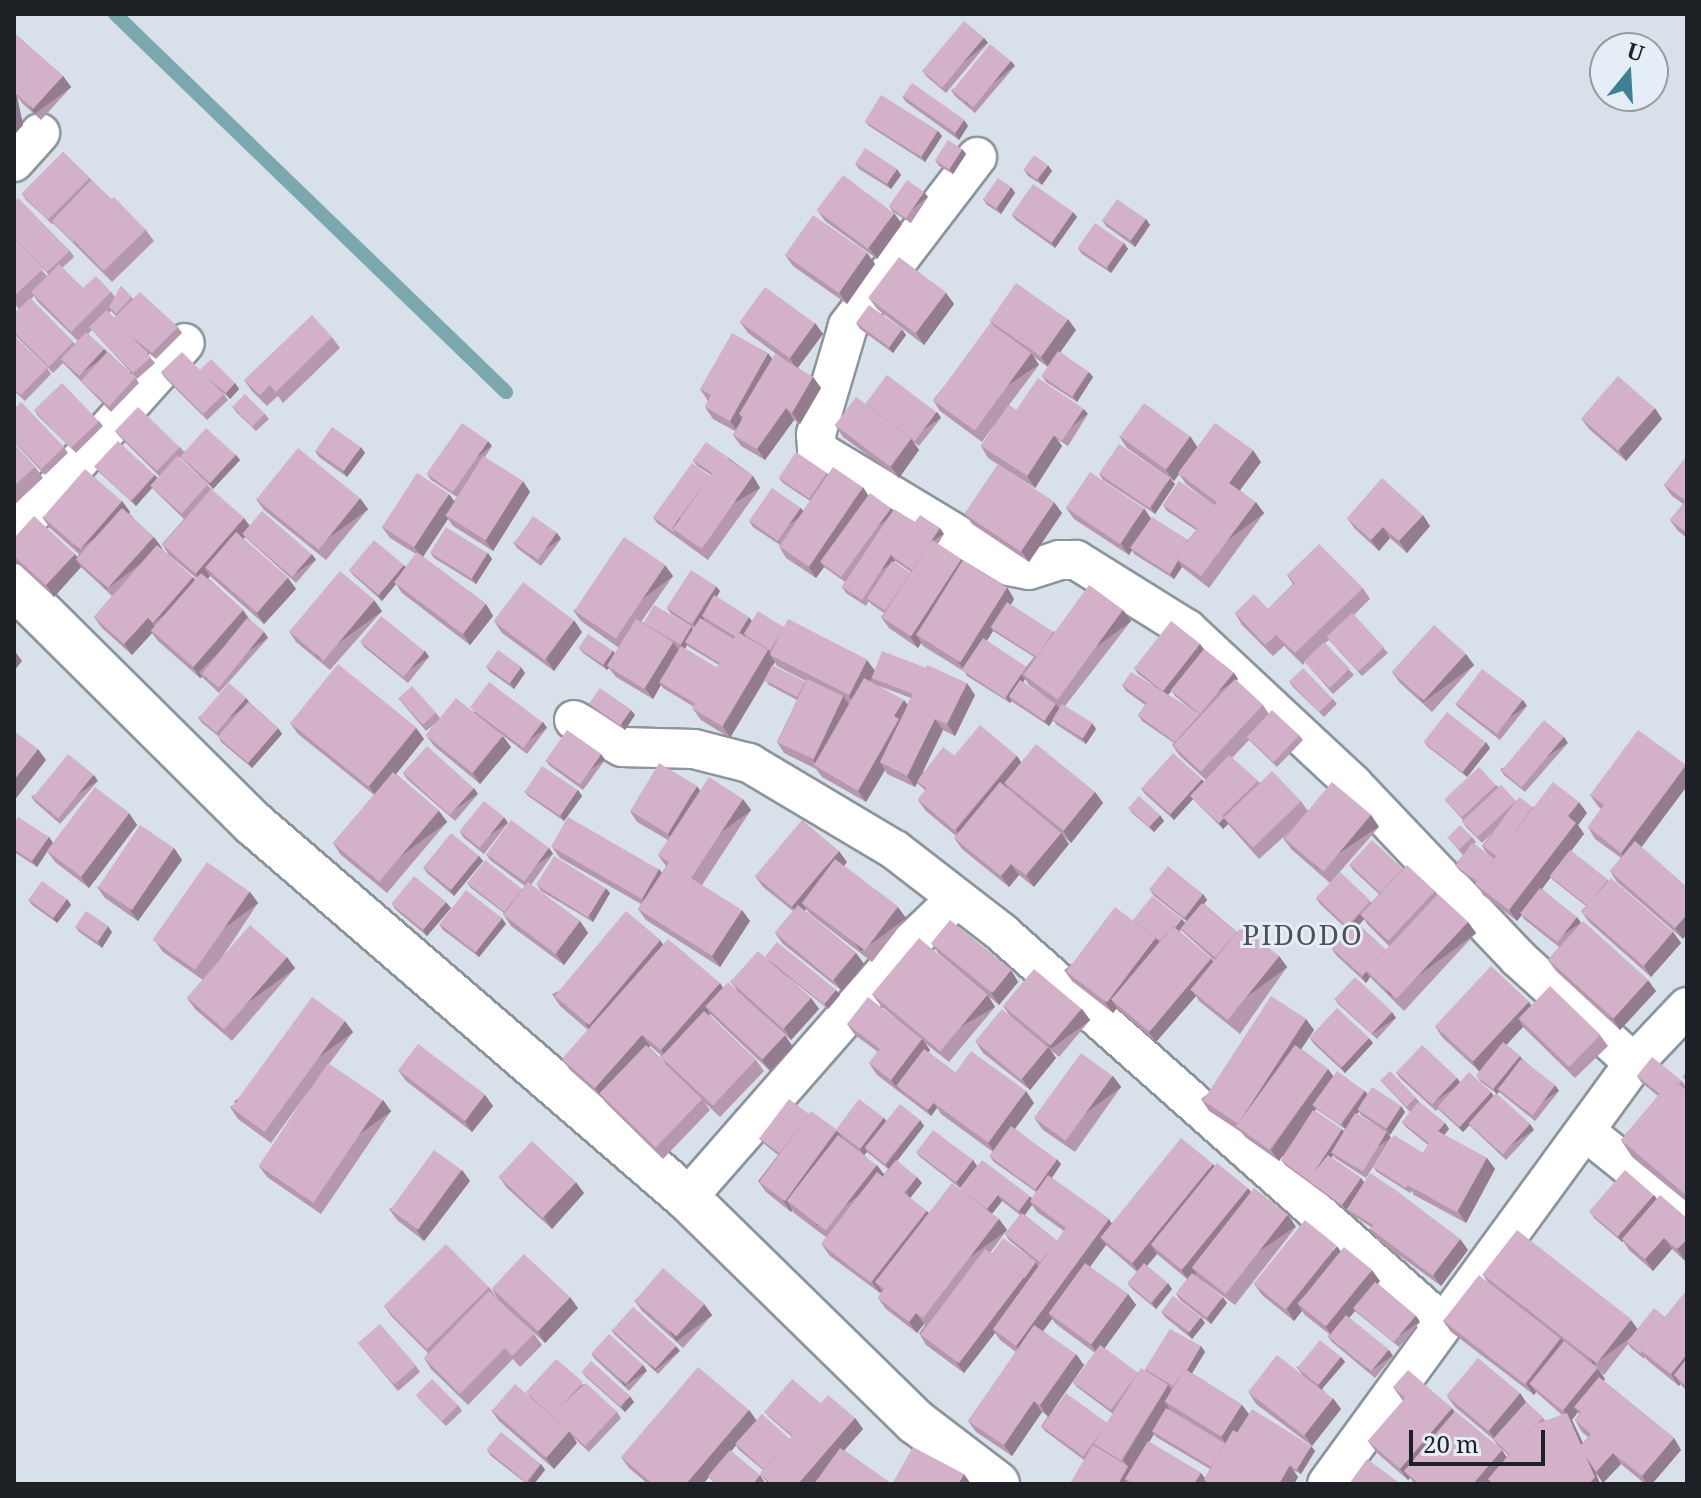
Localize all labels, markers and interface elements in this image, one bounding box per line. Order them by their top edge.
north arrow [1589,32,1669,112]
text: U [1623,34,1648,68]
district label: PIDODO [1242,917,1364,951]
scale bar [1413,1414,1549,1464]
text: 20 m [1423,1427,1479,1460]

